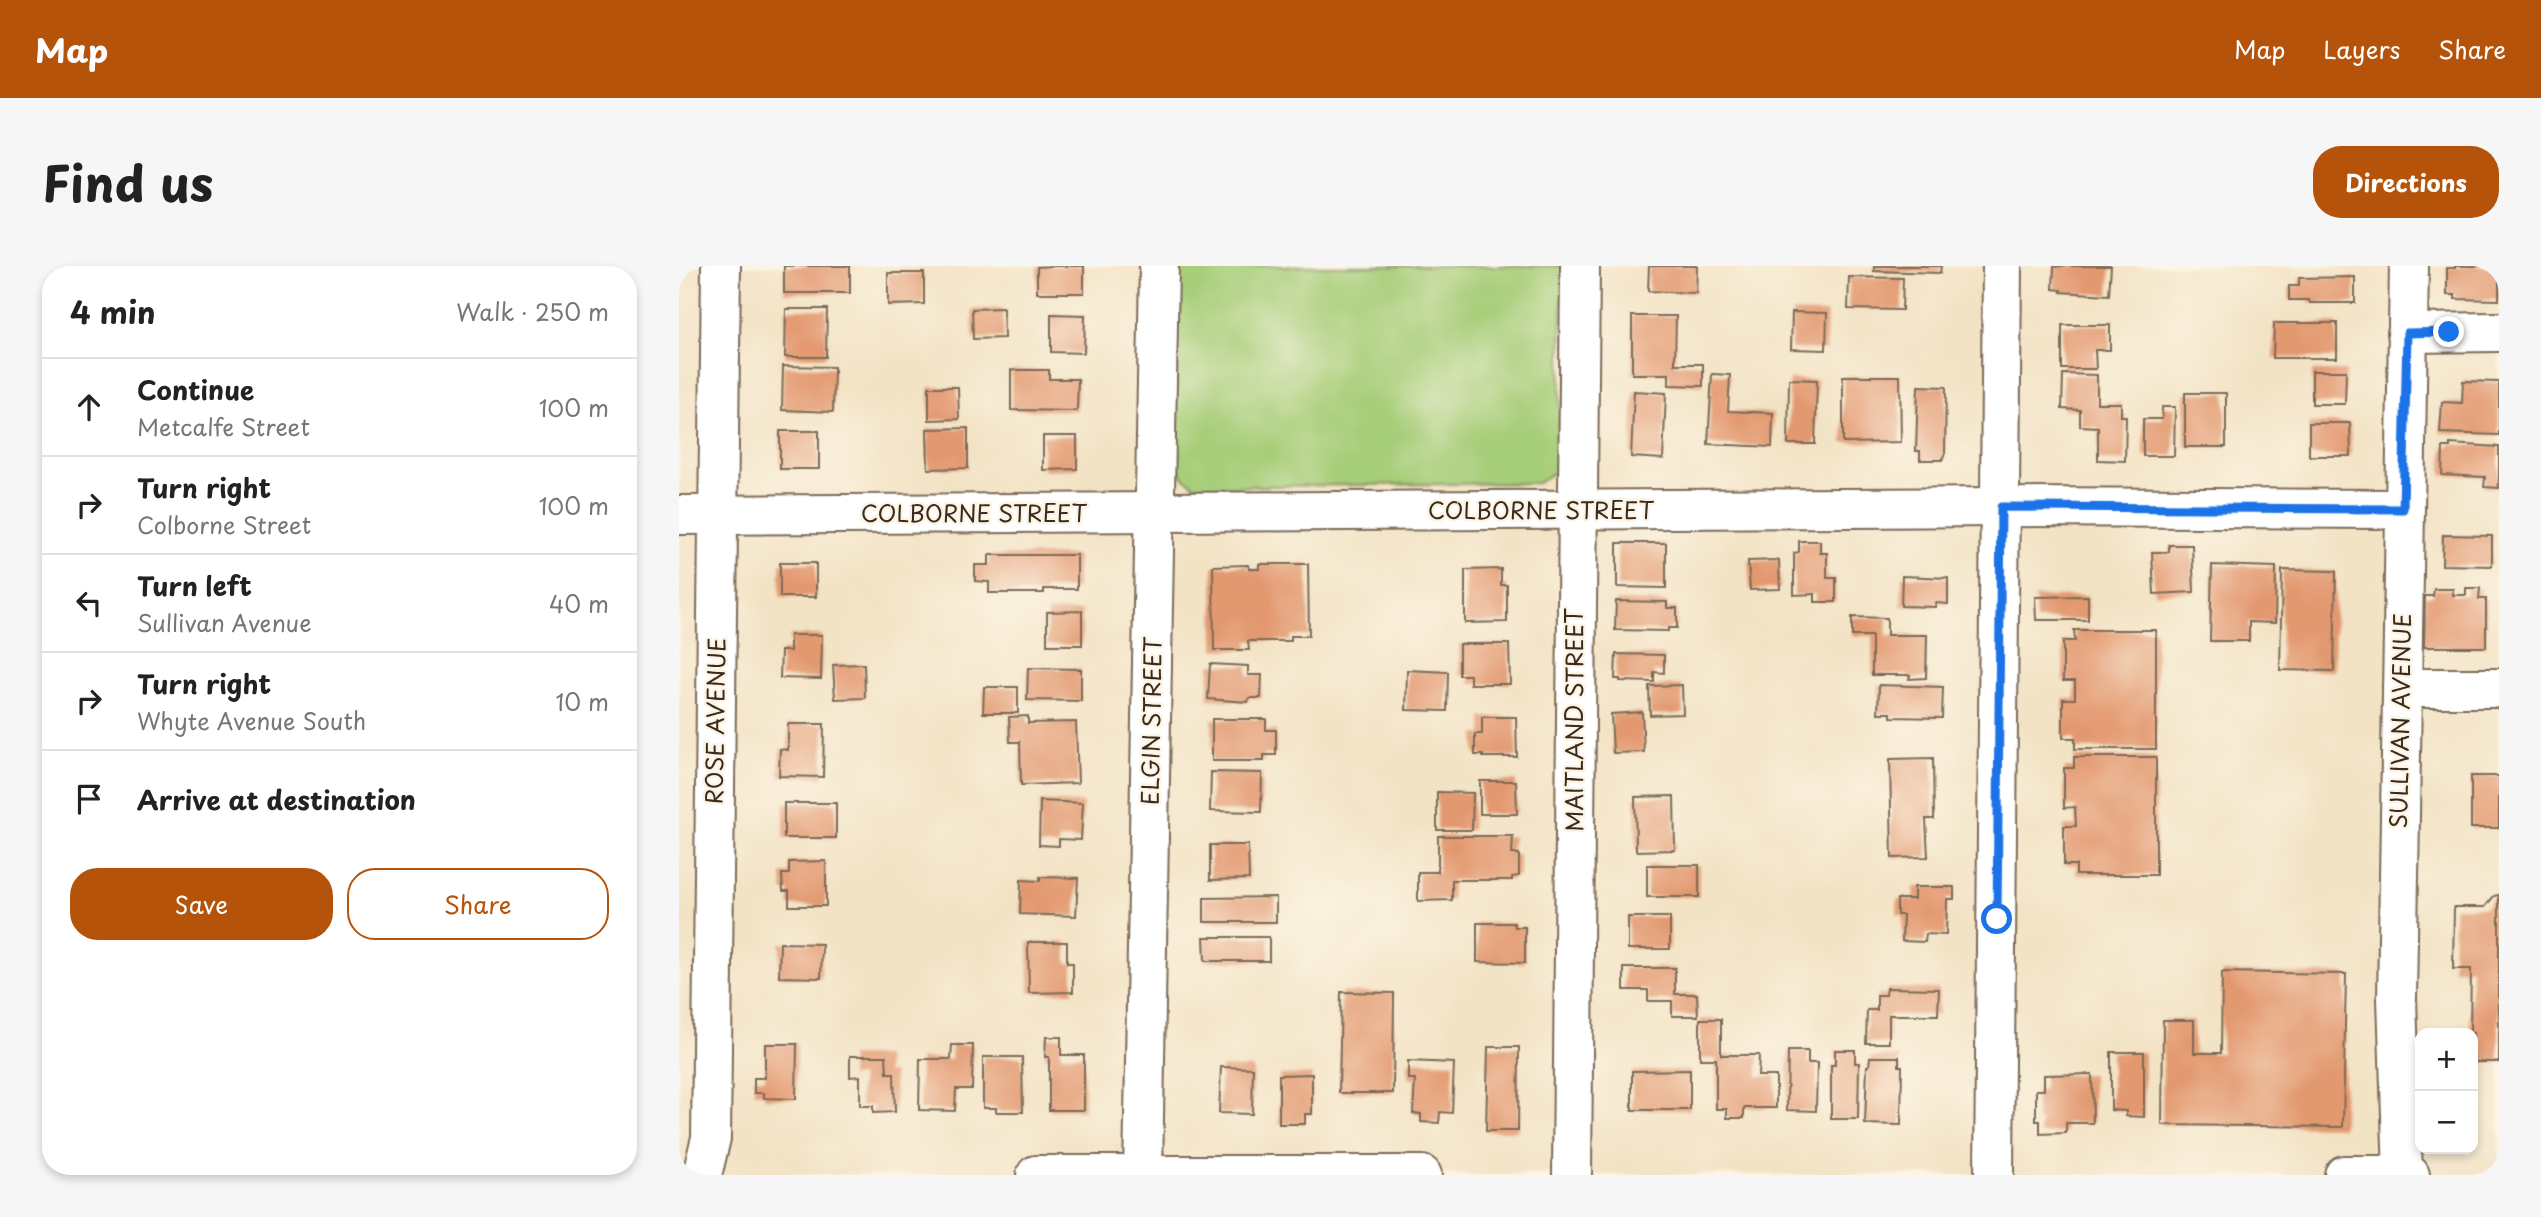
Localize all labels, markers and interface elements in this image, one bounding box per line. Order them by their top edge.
text: Map [35,24,108,74]
text: Map [2234,31,2285,67]
text: Layers [2323,31,2400,67]
text: Share [2438,31,2506,67]
text: Find us [42,145,213,219]
button: Directions [2313,146,2499,218]
text: 4 min [70,289,156,334]
text: Walk · 250 m [456,294,609,329]
route end [2433,316,2464,347]
text: Continue [137,370,254,409]
icon: ahead [70,388,108,426]
text: 100 m [539,390,609,425]
text: Metcalfe Street [137,409,310,444]
text: Turn right [137,468,271,507]
icon: right [70,486,108,524]
text: 100 m [539,488,609,523]
street label: COLBORNE STREET [1428,492,1654,527]
street label: COLBORNE STREET [861,495,1087,530]
text: Colborne Street [137,507,311,542]
text: Turn left [137,566,252,605]
icon: left [70,584,108,622]
text: 40 m [549,586,609,621]
text: Sullivan Avenue [137,605,311,640]
street label: MAITLAND STREET [1556,608,1591,832]
street label: SULLIVAN AVENUE [2380,613,2419,829]
street label: ELGIN STREET [1132,636,1169,805]
street label: ROSE AVENUE [696,637,733,805]
text: Turn right [137,664,271,703]
icon: right [70,682,108,720]
text: 10 m [555,684,609,719]
text: Whyte Avenue South [137,703,366,738]
icon: arrive [70,780,108,818]
text: Arrive at destination [137,780,416,819]
button: Save [70,868,333,940]
button: Share [347,868,609,940]
route start [1981,903,2012,934]
map controls [2415,1028,2478,1154]
button: + [2415,1028,2478,1091]
button: − [2415,1091,2478,1154]

